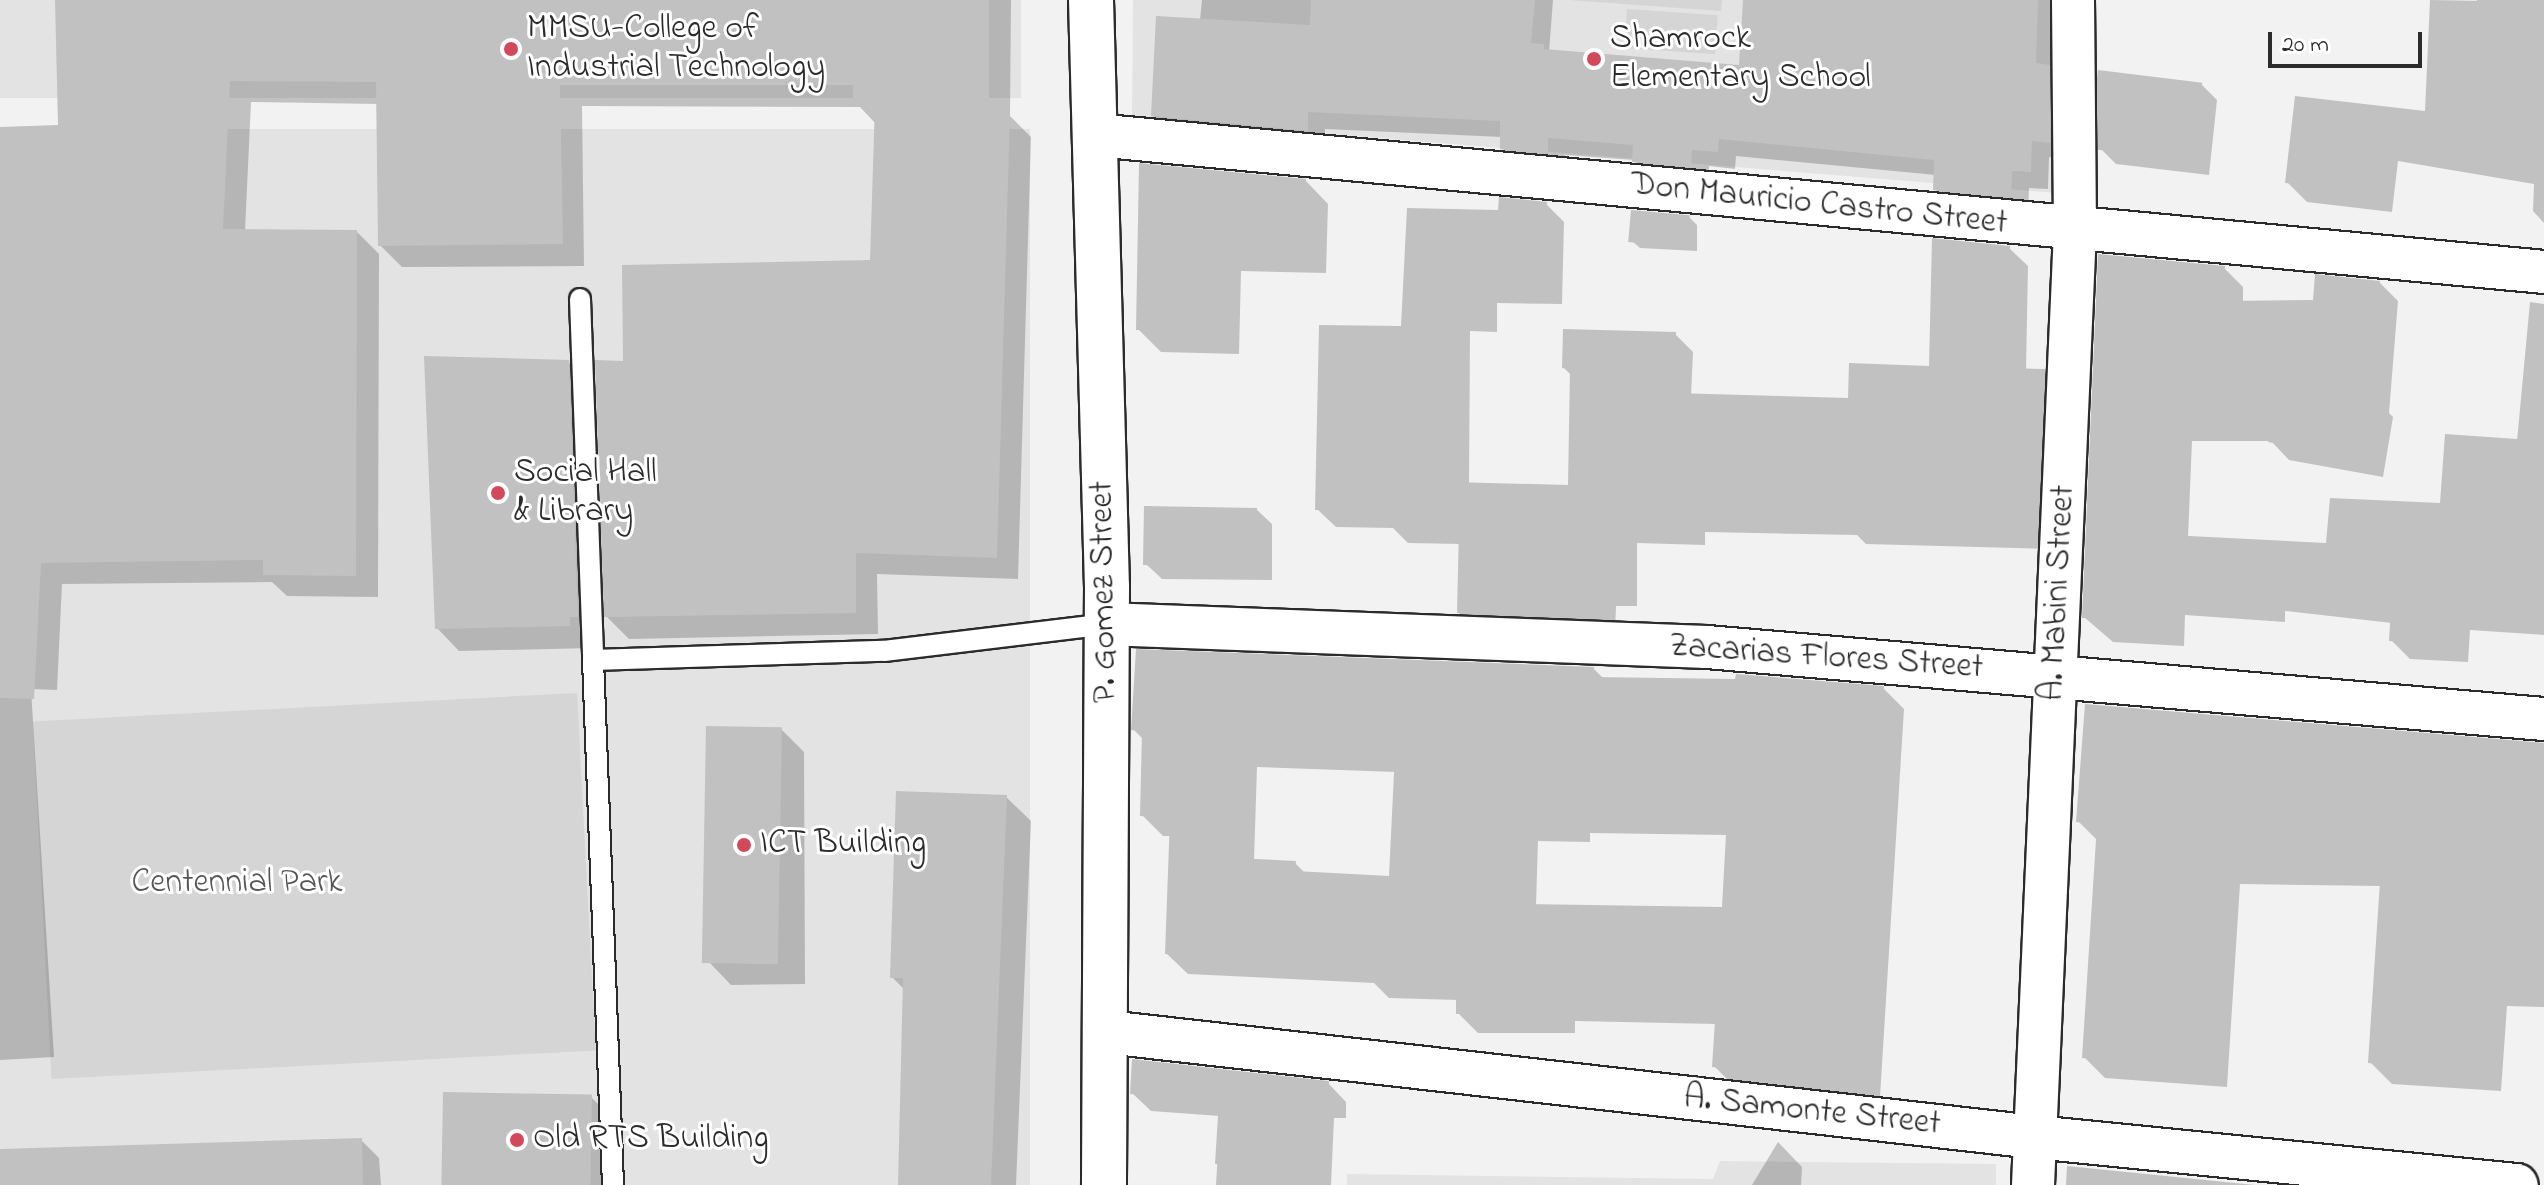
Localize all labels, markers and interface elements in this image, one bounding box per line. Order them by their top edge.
place label: MMSU-College of Industrial Technology [527,9,825,88]
scale bar [2272,16,2426,66]
place label: Shamrock Elementary School [1610,19,1871,98]
text: 20 m [2282,28,2329,63]
marker: MMSU-College of Industrial Technology [502,40,520,58]
marker: Shamrock Elementary School [1585,50,1603,68]
street label: Don Mauricio Castro Street [1629,165,2009,245]
place label: Social Hall & Library [514,453,657,532]
street label: P. Gomez Street [1083,481,1127,703]
marker: Social Hall & Library [489,484,507,502]
street label: A. Mabini Street [2033,484,2085,702]
street label: Zacarias Flores Street [1668,627,1984,689]
place label: ICT Building [760,825,926,865]
marker: ICT Building [735,836,753,854]
park label: Centennial Park [132,864,342,904]
street label: A. Samonte Street [1681,1078,1943,1146]
place label: Old RTS Building [533,1120,769,1160]
marker: Old RTS Building [508,1131,526,1149]

